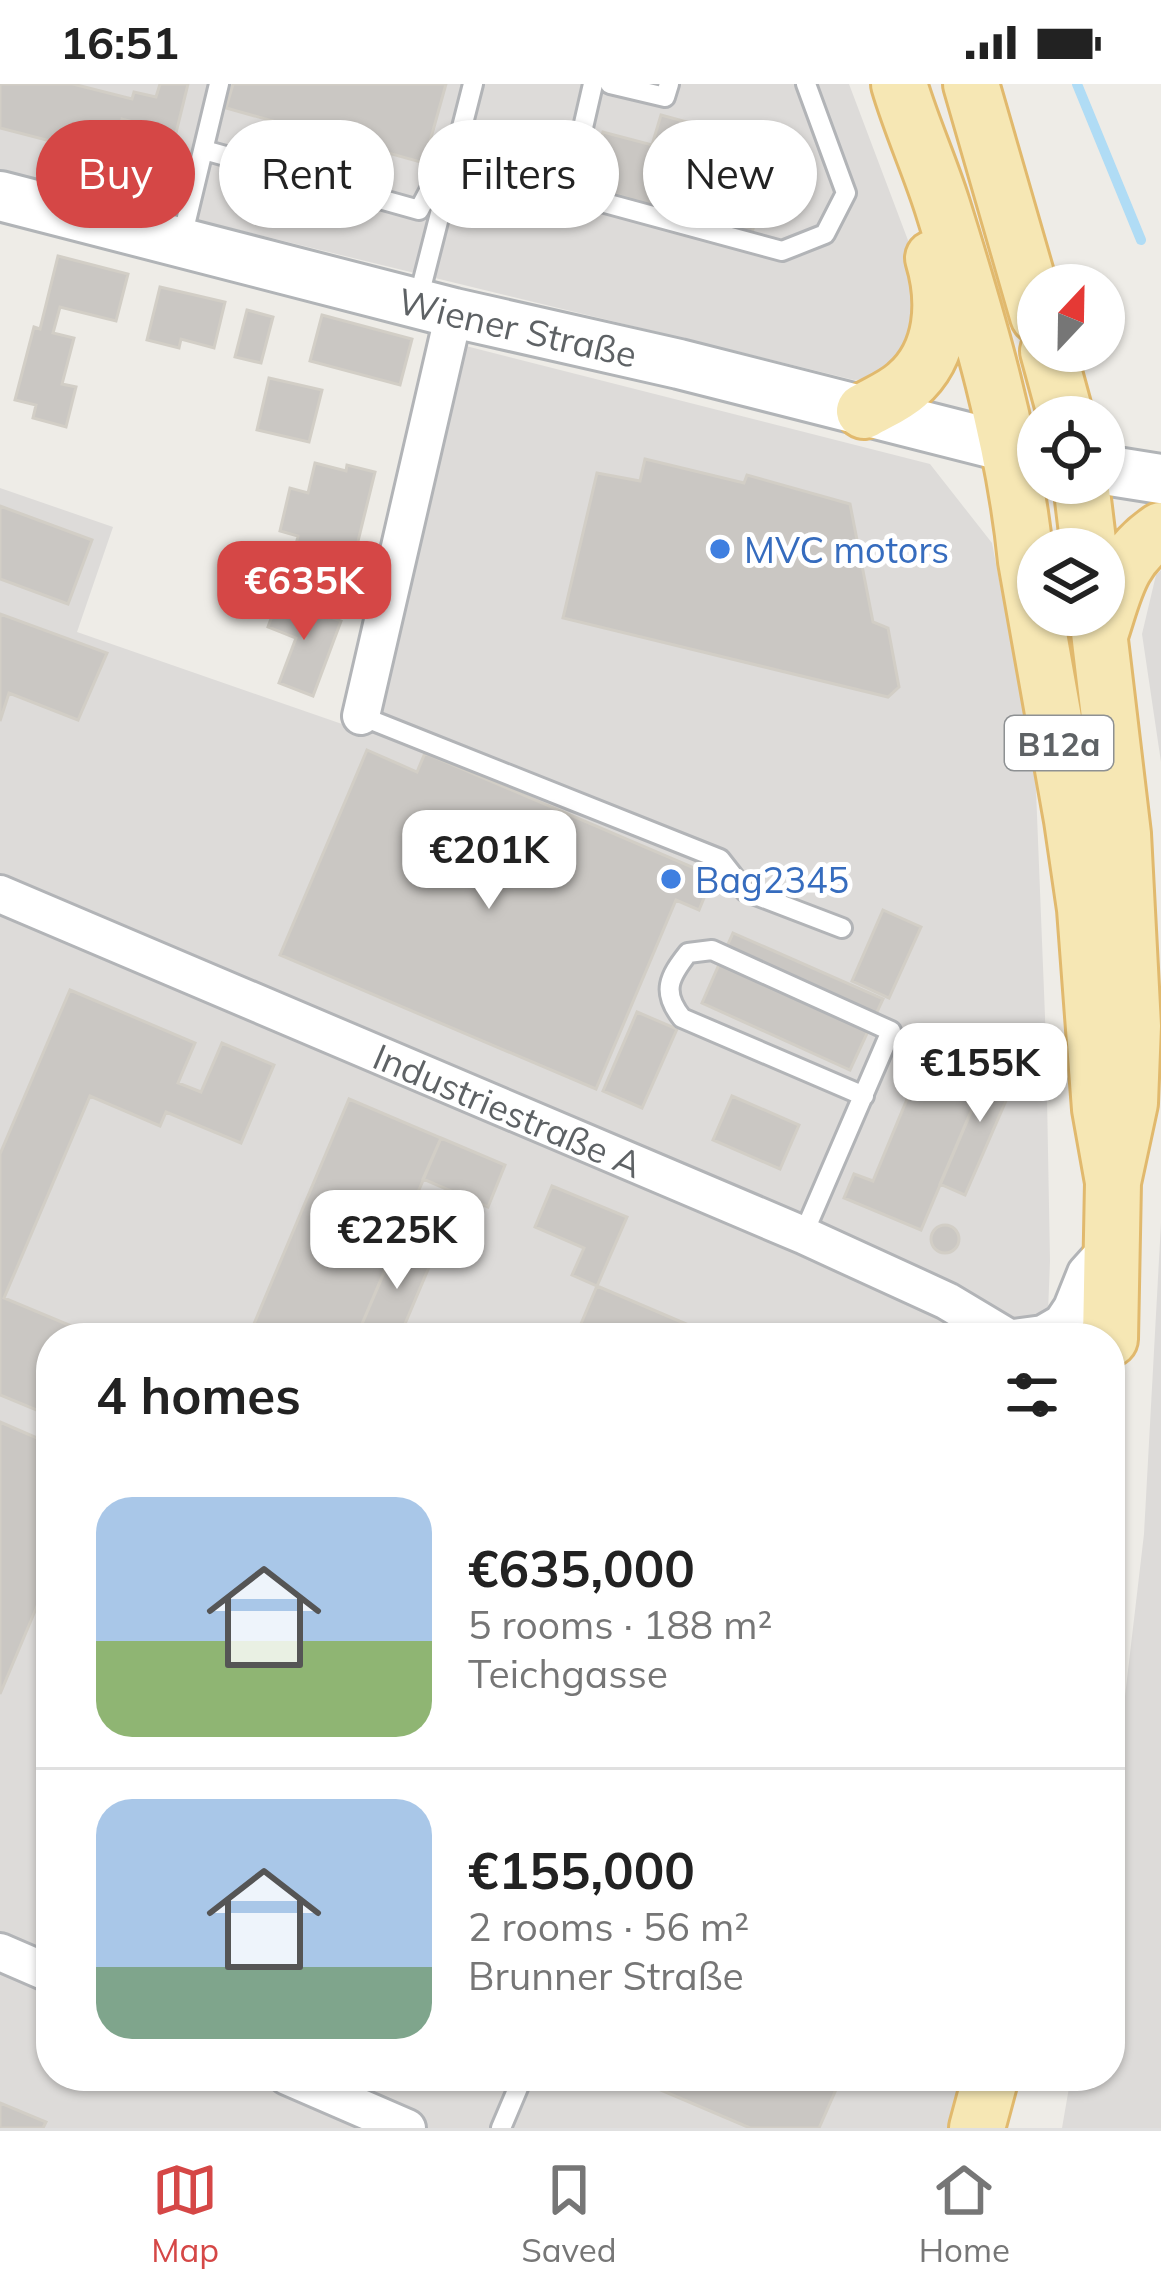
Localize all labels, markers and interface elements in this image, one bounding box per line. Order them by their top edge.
text: 16:51 [60,14,179,70]
chip: Buy [36,120,195,228]
chip: Rent [219,120,394,228]
chip: Filters [418,120,619,228]
chip: New [643,120,817,228]
north arrow [1017,264,1125,372]
map controls [1017,264,1125,636]
street label: Wiener Straße [394,277,641,376]
button: locate [1017,396,1125,504]
place label: MVC motors [744,527,949,572]
button: layers [1017,528,1125,636]
marker: MVC motors [707,536,733,562]
pin: €635K [220,541,388,643]
text: €635K [244,555,364,604]
road number: B12a [1005,716,1113,770]
pin: €201K [405,810,573,912]
text: €201K [429,824,549,873]
place label: Bag2345 [695,857,849,902]
marker: Bag2345 [658,866,684,892]
pin: €155K [896,1023,1064,1125]
street label: Industriestraße A [367,1033,649,1187]
text: €155K [920,1037,1040,1086]
pin: €225K [313,1190,481,1292]
text: €225K [337,1204,457,1253]
icon: filters [999,1362,1065,1428]
text: 4 homes [96,1363,301,1427]
text: €635,000 [468,1536,695,1600]
icon: home [192,1545,336,1689]
text: 5 rooms · 188 m² [468,1600,772,1649]
text: Teichgasse [468,1649,668,1698]
text: €155,000 [468,1838,695,1902]
icon: home [192,1847,336,1991]
text: 2 rooms · 56 m² [468,1902,749,1951]
text: Brunner Straße [468,1951,744,2000]
tab: Map [151,2157,219,2270]
tab: Saved [521,2157,617,2270]
tab: Home [919,2157,1010,2270]

